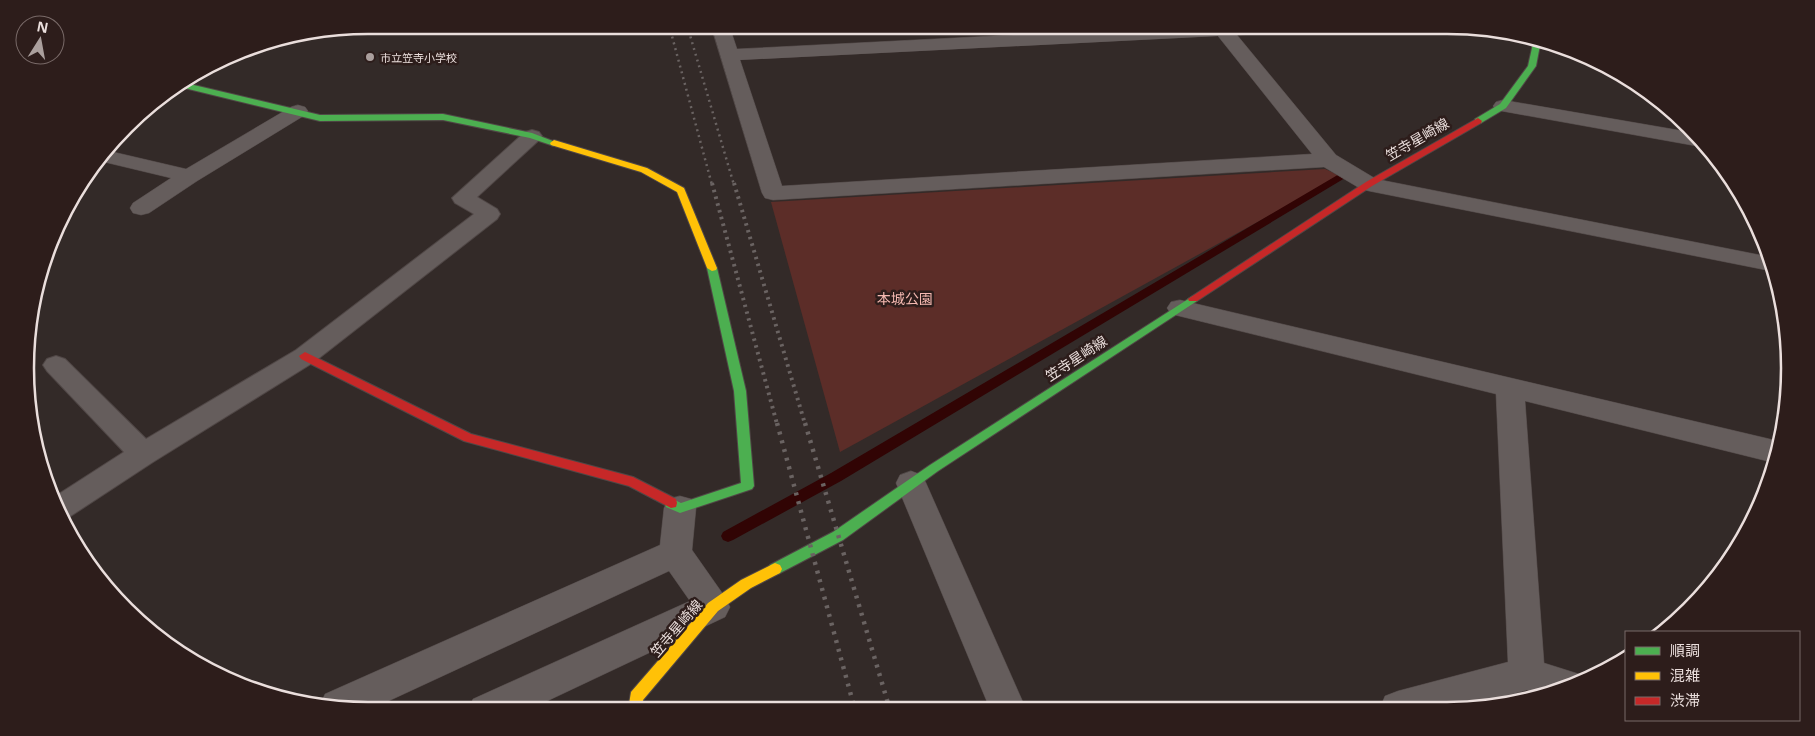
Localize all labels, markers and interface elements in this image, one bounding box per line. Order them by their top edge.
north arrow [15,15,65,65]
text: N [35,16,50,37]
place label: 市立笠寺小学校 [380,50,457,65]
marker: 市立笠寺小学校 [364,51,376,63]
street label: 笠寺星崎線 [1382,113,1452,165]
park label: 本城公園 [877,289,933,308]
street label: 笠寺星崎線 [1041,331,1111,385]
street label: 笠寺星崎線 [646,595,706,661]
legend [1625,631,1800,721]
text: 順調 [1670,640,1700,660]
text: 混雑 [1670,665,1700,685]
text: 渋滞 [1670,690,1700,710]

